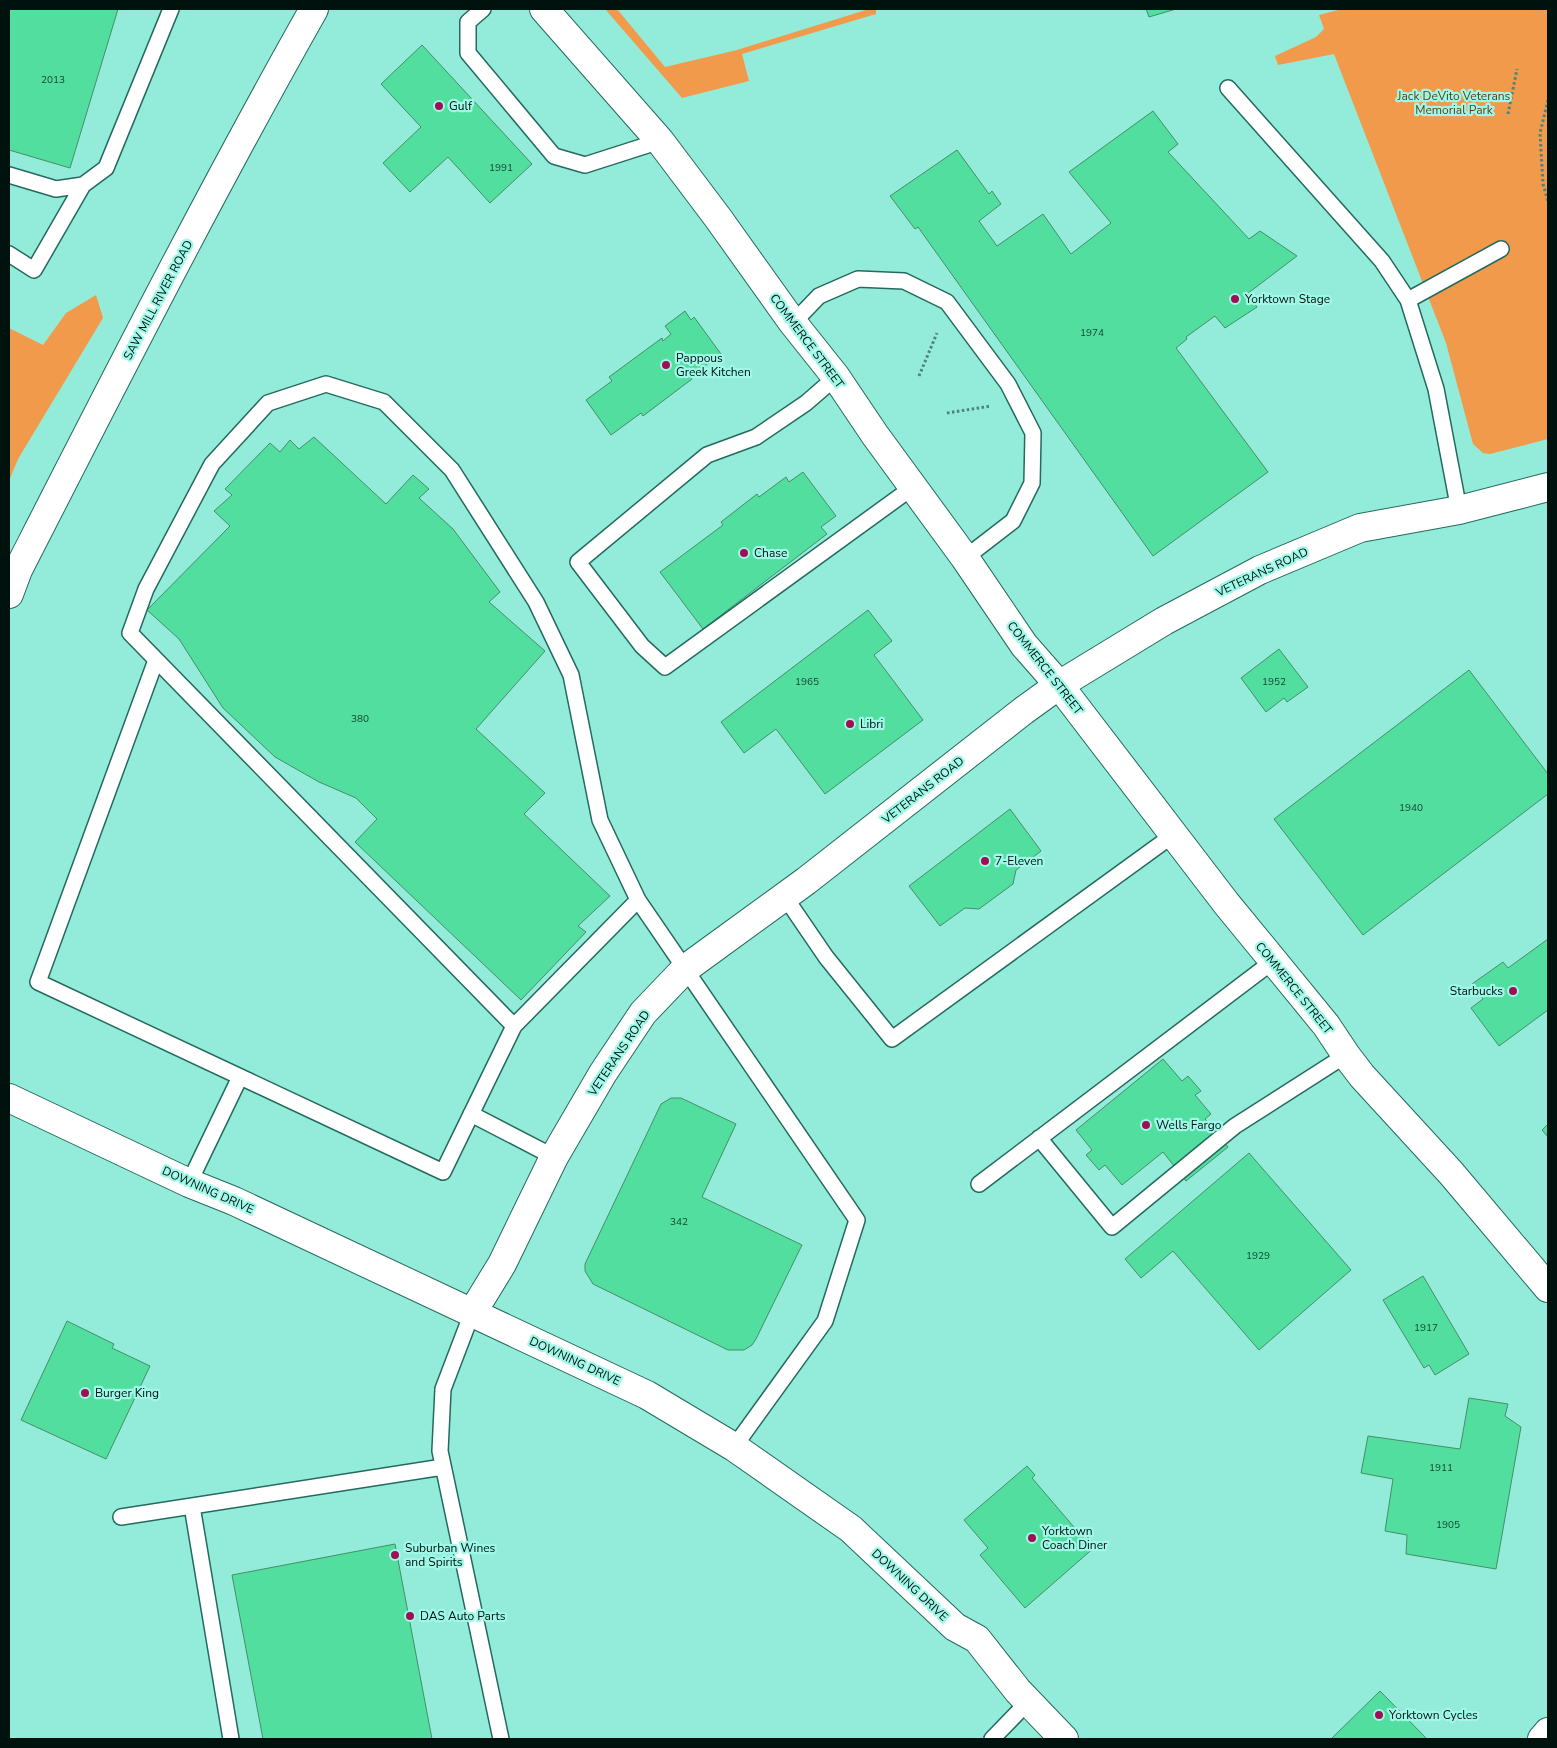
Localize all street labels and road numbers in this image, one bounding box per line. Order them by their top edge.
street label: SAW MILL RIVER ROAD [120,237,196,363]
street label: COMMERCE STREET [766,291,848,392]
street label: VETERANS ROAD [1212,544,1311,601]
street label: COMMERCE STREET [1004,618,1087,719]
street label: VETERANS ROAD [878,753,967,828]
street label: COMMERCE STREET [1252,939,1337,1038]
street label: VETERANS ROAD [584,1007,654,1100]
street label: DOWNING DRIVE [160,1163,256,1217]
street label: DOWNING DRIVE [527,1333,623,1389]
street label: DOWNING DRIVE [868,1545,952,1625]

